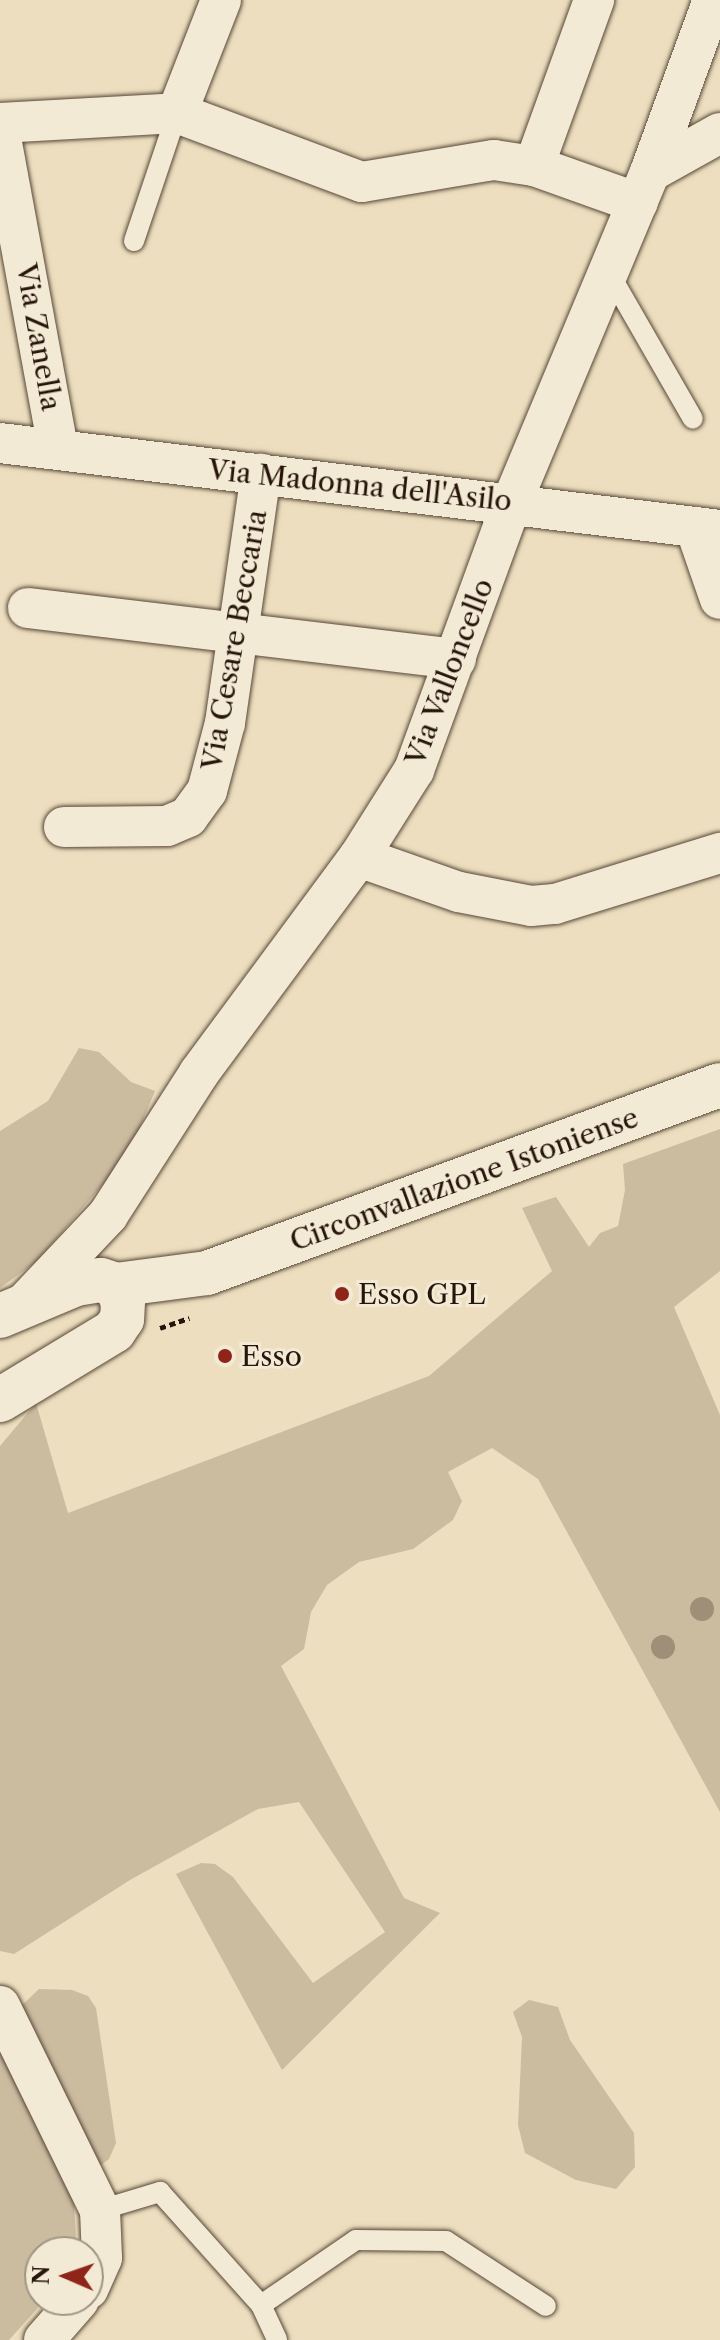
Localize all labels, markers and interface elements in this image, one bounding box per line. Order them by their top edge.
street label: Via Zanella [9,261,69,413]
street label: Via Madonna dell'Asilo [206,452,514,518]
street label: Via Cesare Beccaria [195,507,273,773]
street label: Via Valloncello [398,573,500,771]
street label: Circonvallazione Istoniense [285,1100,643,1258]
place label: Esso GPL [358,1277,486,1311]
marker: Esso GPL [333,1285,351,1303]
place label: Esso [241,1339,302,1373]
marker: Esso [216,1347,234,1365]
north arrow [24,2236,104,2316]
text: N [28,2265,55,2285]

